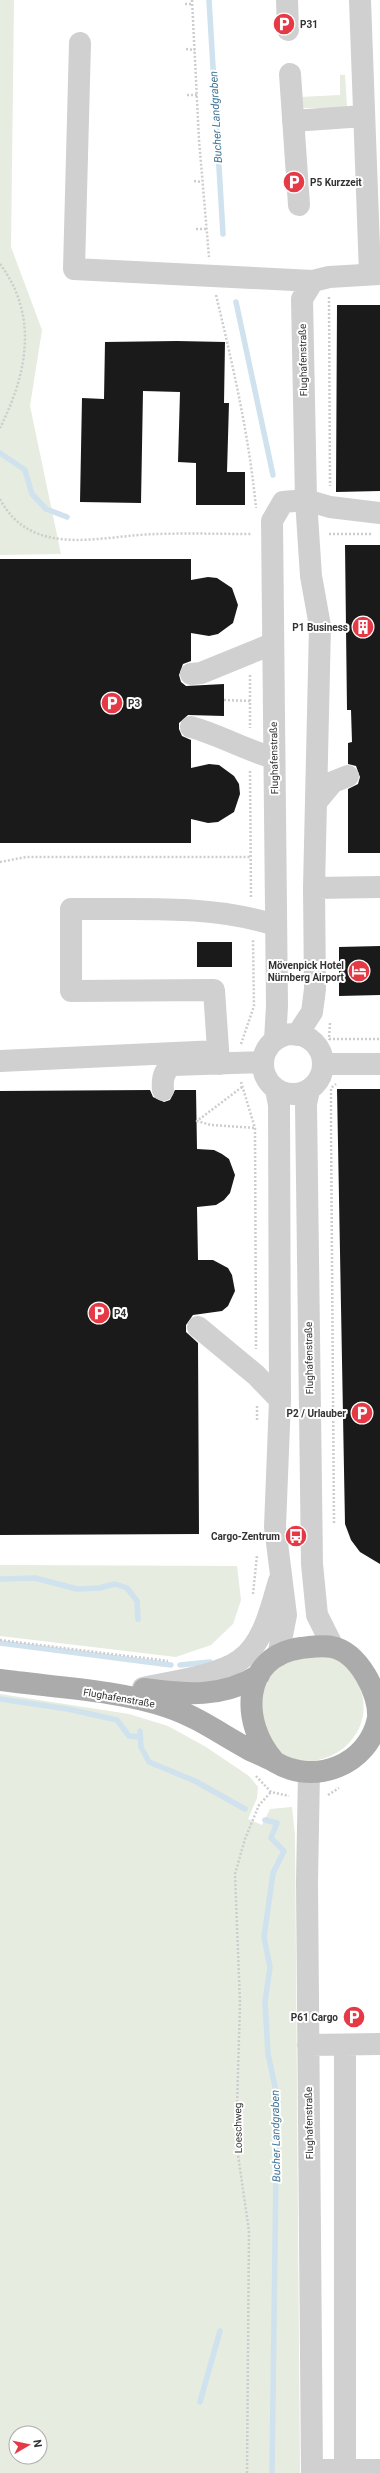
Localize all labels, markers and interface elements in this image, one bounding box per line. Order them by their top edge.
parking icon: P31 [271,11,297,37]
place label: P31 [300,19,318,30]
water label: Bucher Landgraben [207,71,225,163]
parking icon: P5 Kurzzeit [281,169,307,195]
place label: P5 Kurzzeit [310,177,362,188]
street label: Flughafenstraße [297,324,309,396]
building icon: P1 Business [350,614,376,640]
place label: P1 Business [292,622,348,633]
parking icon: P3 [99,690,125,716]
place label: P3 [128,698,140,709]
street label: Flughafenstraße [268,722,280,794]
hotel icon: Mövenpick Hotel Nürnberg Airport [346,958,372,984]
place label: Mövenpick Hotel Nürnberg Airport [268,960,345,983]
parking icon: P4 [86,1300,112,1326]
place label: P4 [114,1308,126,1319]
street label: Flughafenstraße [303,1322,315,1394]
parking icon: P2 / Urlauber [349,1400,375,1426]
place label: P2 / Urlauber [287,1408,346,1419]
bus stop icon: Cargo-Zentrum [283,1523,309,1549]
place label: Cargo-Zentrum [211,1531,280,1542]
street label: Flughafenstraße [82,1686,156,1710]
parking icon: P61 Cargo [341,2004,367,2030]
place label: P61 Cargo [291,2012,338,2023]
street label: Flughafenstraße [303,2087,315,2159]
water label: Bucher Landgraben [269,2090,283,2182]
street label: Loeschweg [232,2103,244,2153]
north arrow [8,2425,48,2465]
text: N [30,2439,44,2449]

